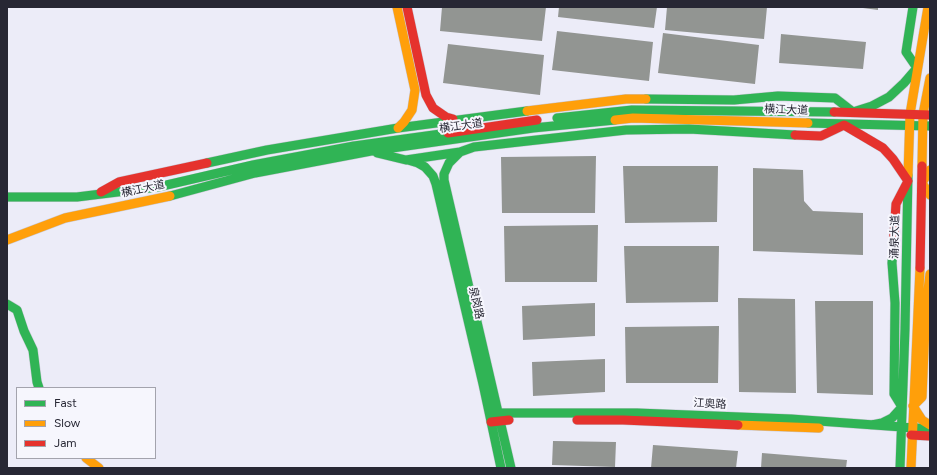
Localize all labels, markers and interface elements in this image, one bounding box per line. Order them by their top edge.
street label: 横江大道 [764,103,808,117]
street label: 横江大道 [438,116,484,136]
street label: 横江大道 [120,178,166,200]
street label: 涌泉大道 [888,215,902,259]
street label: 泉岗路 [466,285,486,321]
legend [16,387,156,459]
text: Fast [54,396,77,410]
street label: 江奥路 [693,397,727,411]
text: Slow [54,416,80,430]
text: Jam [54,436,77,450]

